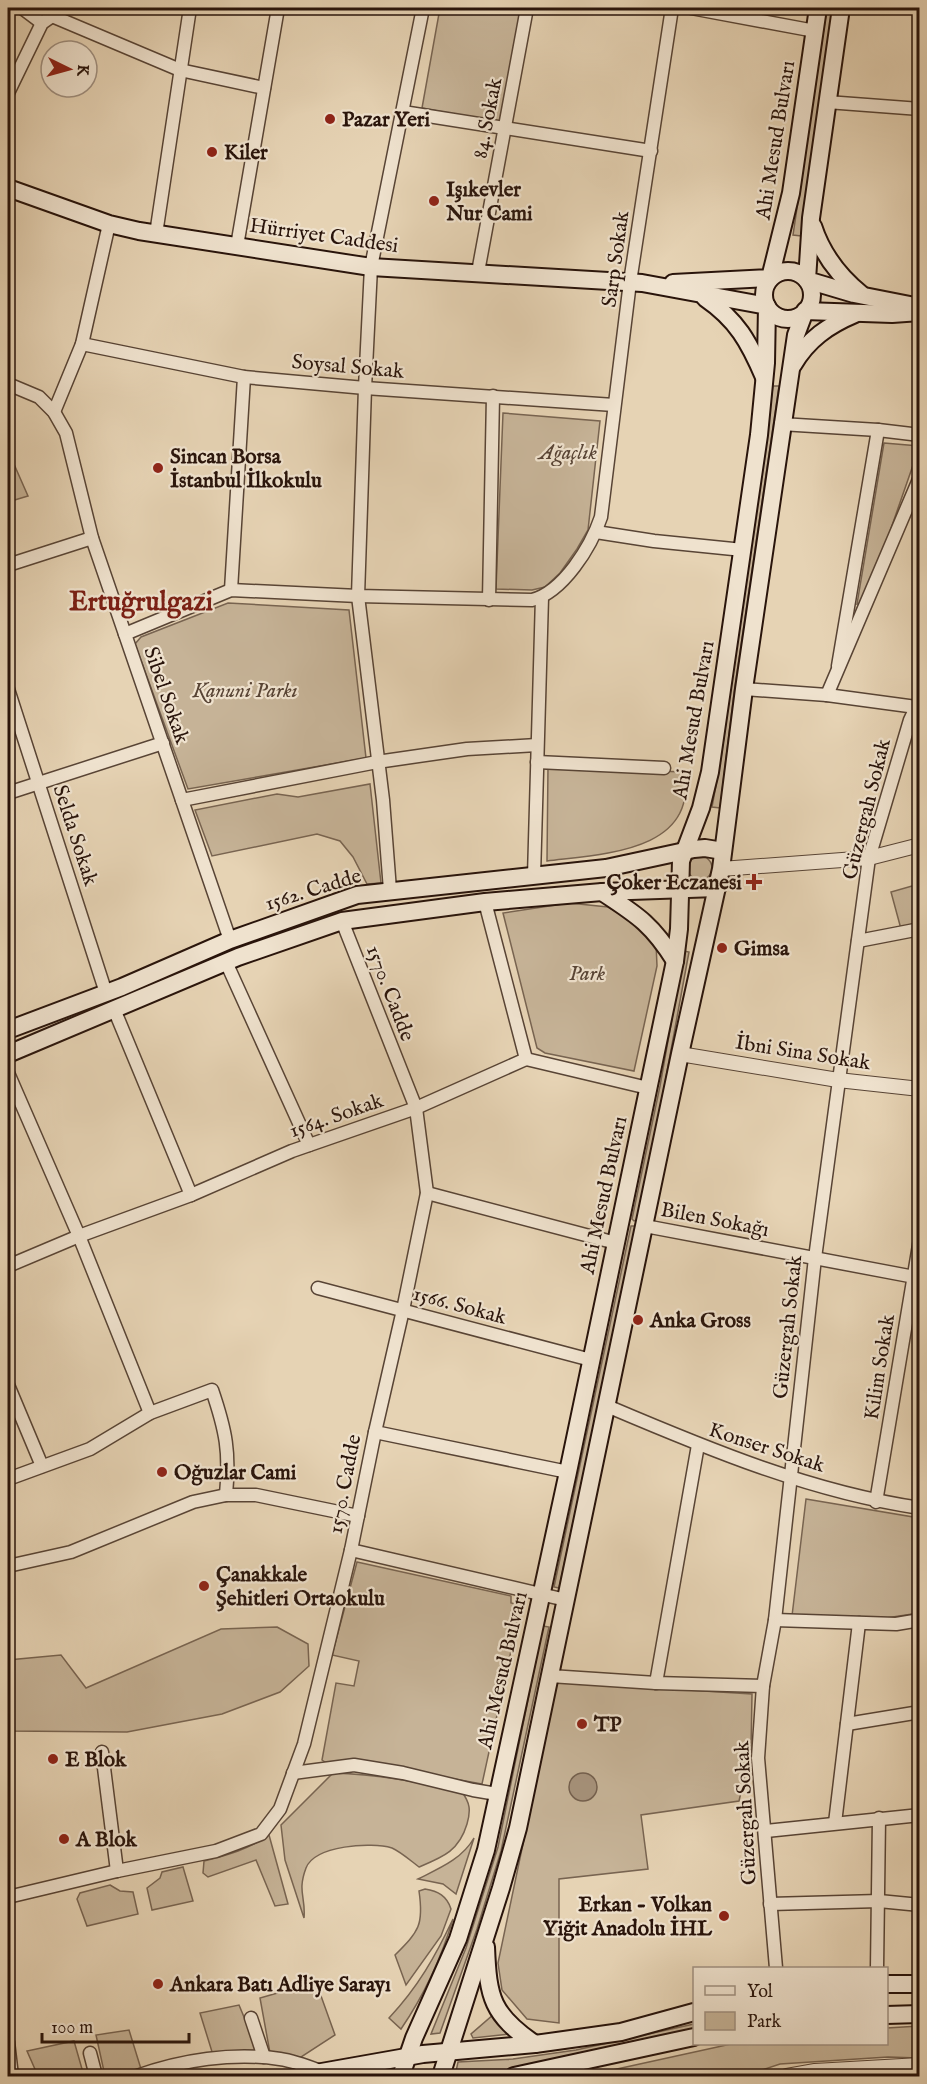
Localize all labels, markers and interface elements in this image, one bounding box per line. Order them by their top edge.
north arrow [39,39,99,99]
street label: Ahi Mesud Bulvarı [750,59,802,223]
text: K [71,63,92,78]
street label: 84. Sokak [467,75,510,161]
place label: Pazar Yeri [342,107,431,134]
marker: Pazar Yeri [323,112,337,126]
place label: Kiler [224,140,268,167]
marker: Kiler [205,145,219,159]
place label: Işıkevler Nur Cami [445,177,533,228]
marker: Işıkevler Nur Cami [427,194,441,208]
street label: Sarp Sokak [596,209,637,309]
street label: Hürriyet Caddesi [248,213,400,260]
street label: Soysal Sokak [291,349,406,386]
park label: Ağaçlık [537,440,598,467]
place label: Sincan Borsa İstanbul İlkokulu [170,444,322,495]
marker: Sincan Borsa İstanbul İlkokulu [151,461,165,475]
district label: Ertuğrulgazi [69,586,213,620]
street label: Ahi Mesud Bulvarı [667,639,722,803]
street label: Sibel Sokak [136,643,195,748]
park label: Kanuni Parkı [191,678,298,705]
street label: Güzergah Sokak [837,735,898,883]
street label: Selda Sokak [46,782,104,890]
street label: 1562. Cadde [262,863,365,918]
place label: Çoker Eczanesi [607,870,742,897]
marker: Çoker Eczanesi [747,875,761,889]
place label: Gimsa [734,936,790,963]
marker: Gimsa [715,941,729,955]
street label: 1570. Cadde [359,942,420,1046]
park label: Park [569,961,606,988]
street label: İbni Sina Sokak [733,1029,873,1078]
street label: 1564. Sokak [286,1088,388,1145]
street label: Ahi Mesud Bulvarı [574,1114,634,1278]
street label: Bilen Sokağı [658,1197,771,1244]
street label: Güzergah Sokak [768,1253,810,1400]
street label: 1566. Sokak [410,1281,510,1332]
place label: Anka Gross [649,1308,751,1335]
street label: Kilim Sokak [859,1312,902,1422]
marker: Anka Gross [631,1313,645,1327]
street label: Konser Sokak [705,1417,829,1480]
street label: 1570. Cadde [323,1432,368,1536]
place label: Oğuzlar Cami [174,1460,297,1487]
marker: Oğuzlar Cami [155,1465,169,1479]
place label: Çanakkale Şehitleri Ortaokulu [216,1562,385,1613]
marker: Çanakkale Şehitleri Ortaokulu [197,1579,211,1593]
street label: Ahi Mesud Bulvarı [472,1589,535,1753]
place label: TP [593,1712,622,1739]
marker: TP [575,1717,589,1731]
street label: Güzergah Sokak [729,1739,764,1886]
place label: E Blok [65,1747,127,1774]
marker: E Blok [46,1752,60,1766]
place label: A Blok [75,1827,138,1854]
marker: A Blok [57,1832,71,1846]
place label: Erkan - Volkan Yiğit Anadolu İHL [543,1892,713,1943]
marker: Erkan - Volkan Yiğit Anadolu İHL [717,1909,731,1923]
legend [693,1967,888,2045]
place label: Ankara Batı Adliye Sarayı [169,1972,391,1999]
marker: Ankara Batı Adliye Sarayı [151,1977,165,1991]
text: Yol [747,1981,773,2004]
scale bar [42,2006,189,2044]
text: Park [747,2011,782,2034]
text: 100 m [51,2017,93,2040]

